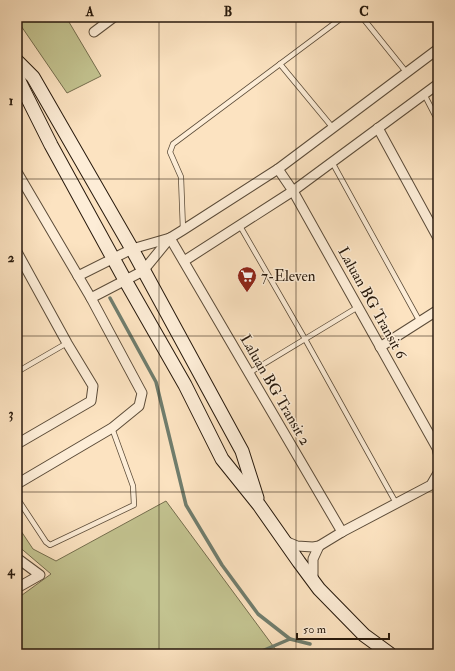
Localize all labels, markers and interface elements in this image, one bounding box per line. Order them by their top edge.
text: A [85,4,95,20]
text: B [224,4,232,20]
text: C [359,4,369,20]
text: 1 [9,93,14,109]
street label: Laluan BG Transit 6 [333,244,411,363]
text: 2 [8,250,15,266]
supermarket icon: 7-Eleven [236,265,258,293]
place label: 7-Eleven [261,267,316,286]
street label: Laluan BG Transit 2 [236,331,315,449]
text: 3 [9,406,14,422]
text: 4 [6,563,15,579]
scale bar [297,615,389,641]
text: 50 m [303,622,327,637]

